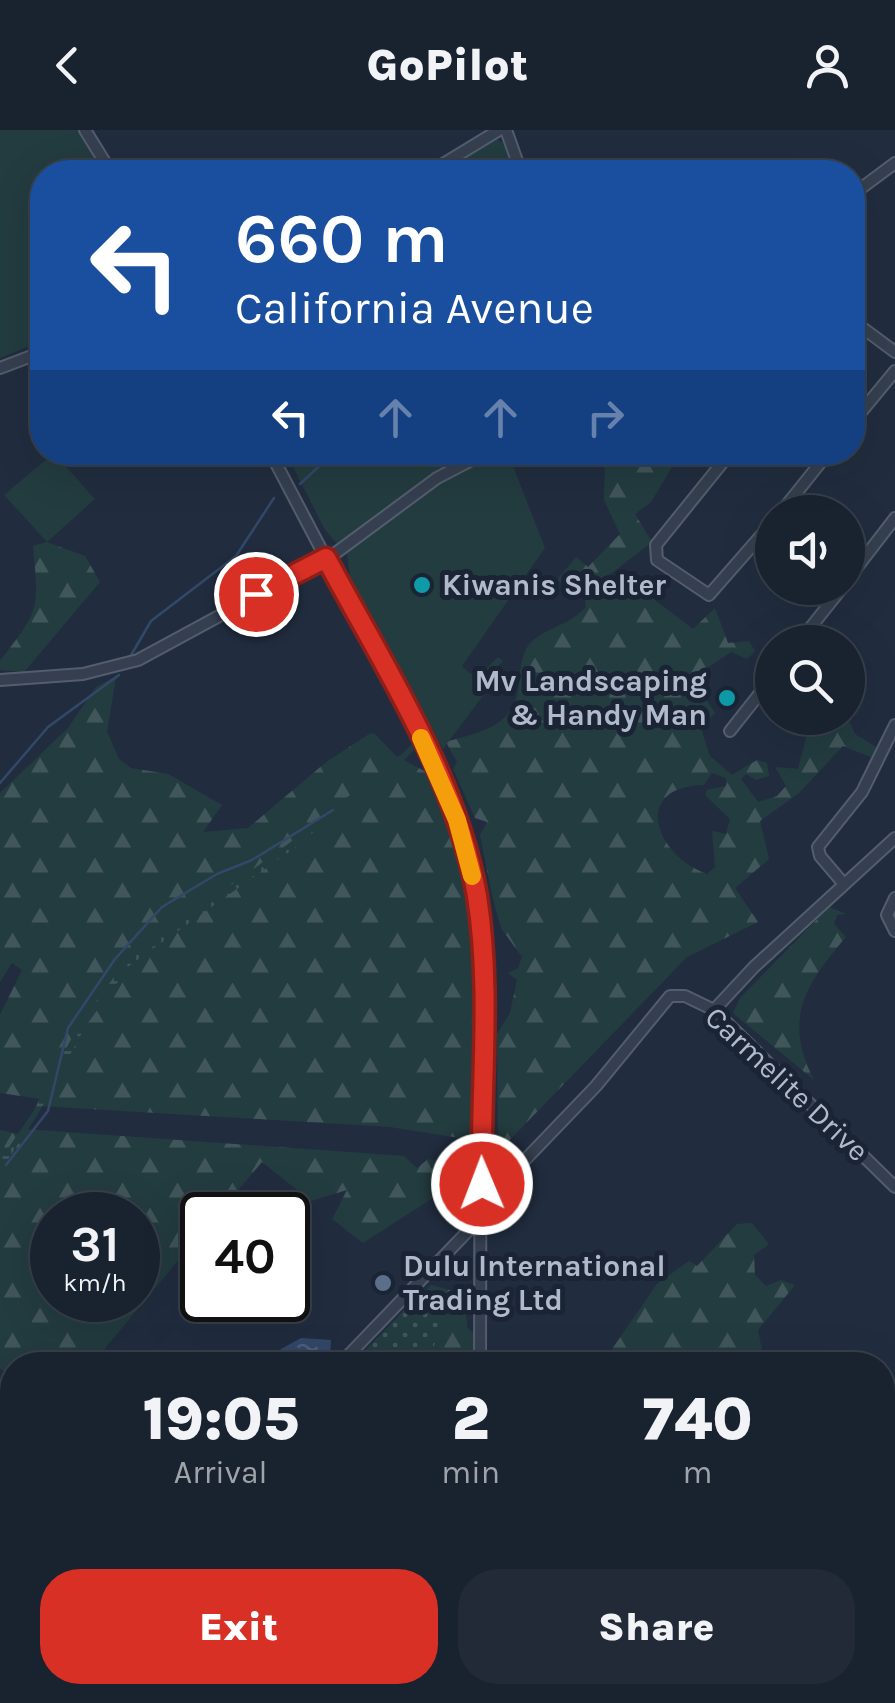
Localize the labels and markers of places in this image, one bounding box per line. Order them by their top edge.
pin [214,552,299,637]
place label: Kiwanis Shelter [442,567,666,603]
marker: Kiwanis Shelter [411,574,433,596]
place label: Mv Landscaping & Handy Man [475,663,707,733]
marker: Mv Landscaping & Handy Man [716,687,738,709]
place label: Dulu International Trading Ltd [403,1248,666,1318]
marker: Dulu International Trading Ltd [372,1272,394,1294]

